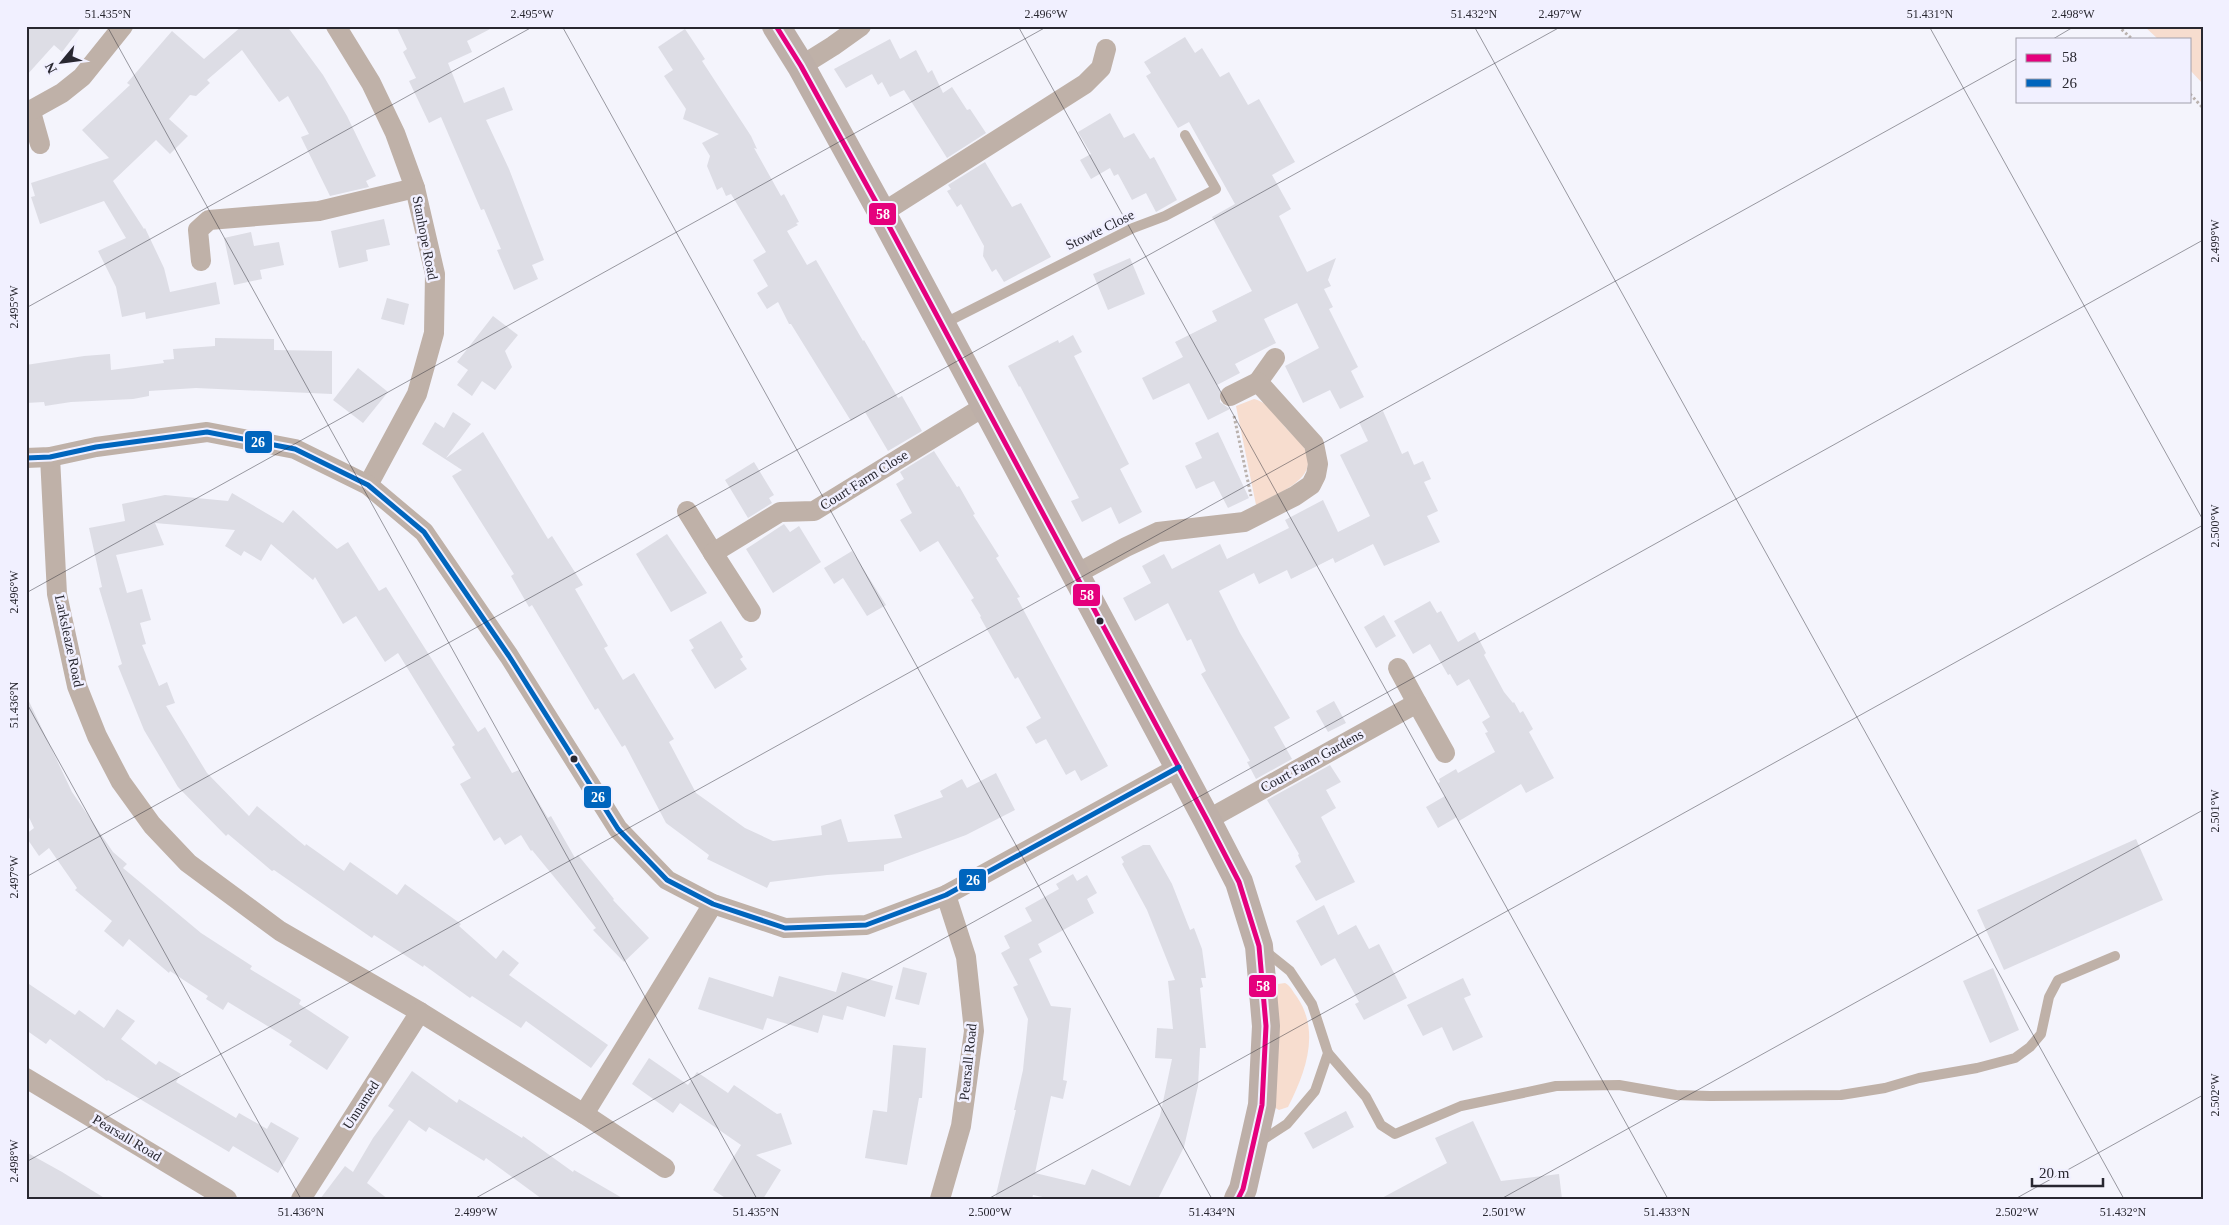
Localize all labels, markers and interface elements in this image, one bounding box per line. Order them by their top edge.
text: 51.435°N [85,7,132,21]
text: 2.495°W [510,7,554,21]
text: 2.496°W [1024,7,1068,21]
text: 51.432°N [1451,7,1498,21]
text: 2.497°W [1538,7,1582,21]
text: 51.431°N [1907,7,1954,21]
text: 2.498°W [2051,7,2095,21]
north arrow [38,38,88,88]
legend [2016,38,2192,102]
text: 58 [2062,49,2077,65]
text: N [42,60,60,76]
text: 26 [2062,75,2078,91]
street label: Stanhope Road [410,195,440,281]
line badge: 58 [868,202,897,226]
text: 58 [876,207,890,222]
street label: Stowte Close [1063,207,1137,253]
text: 2.499°W [2208,219,2222,263]
text: 2.495°W [7,285,21,329]
line badge: 26 [244,430,273,454]
text: 26 [251,435,265,450]
street label: Court Farm Close [817,447,911,513]
text: 2.500°W [2208,504,2222,548]
text: 2.496°W [7,570,21,614]
line badge: 58 [1072,583,1101,607]
text: 58 [1080,588,1094,603]
street label: Larksleaze Road [52,594,86,688]
unlabelled marker [1095,616,1105,626]
text: 51.436°N [7,681,21,728]
street label: Court Farm Gardens [1258,727,1366,795]
unlabelled marker [569,754,579,764]
line badge: 26 [583,785,612,809]
text: 2.501°W [2208,789,2222,833]
text: 26 [591,790,605,805]
text: 2.497°W [7,855,21,899]
line badge: 26 [958,868,987,892]
text: 26 [966,873,980,888]
line badge: 58 [1248,974,1277,998]
text: 58 [1256,979,1270,994]
street label: Pearsall Road [956,1023,980,1101]
text: 2.502°W [2208,1073,2222,1117]
street label: Unnamed [340,1078,382,1132]
street label: Pearsall Road [90,1112,164,1164]
text: 2.498°W [7,1139,21,1183]
scale bar [2032,1155,2103,1187]
text: 20 m [2039,1165,2070,1181]
text: 51.436°N [278,1205,325,1219]
text: 2.499°W [454,1205,498,1219]
text: 51.435°N [733,1205,780,1219]
text: 2.500°W [968,1205,1012,1219]
text: 51.434°N [1189,1205,1236,1219]
text: 2.501°W [1482,1205,1526,1219]
text: 51.433°N [1644,1205,1691,1219]
text: 2.502°W [1995,1205,2039,1219]
text: 51.432°N [2100,1205,2147,1219]

